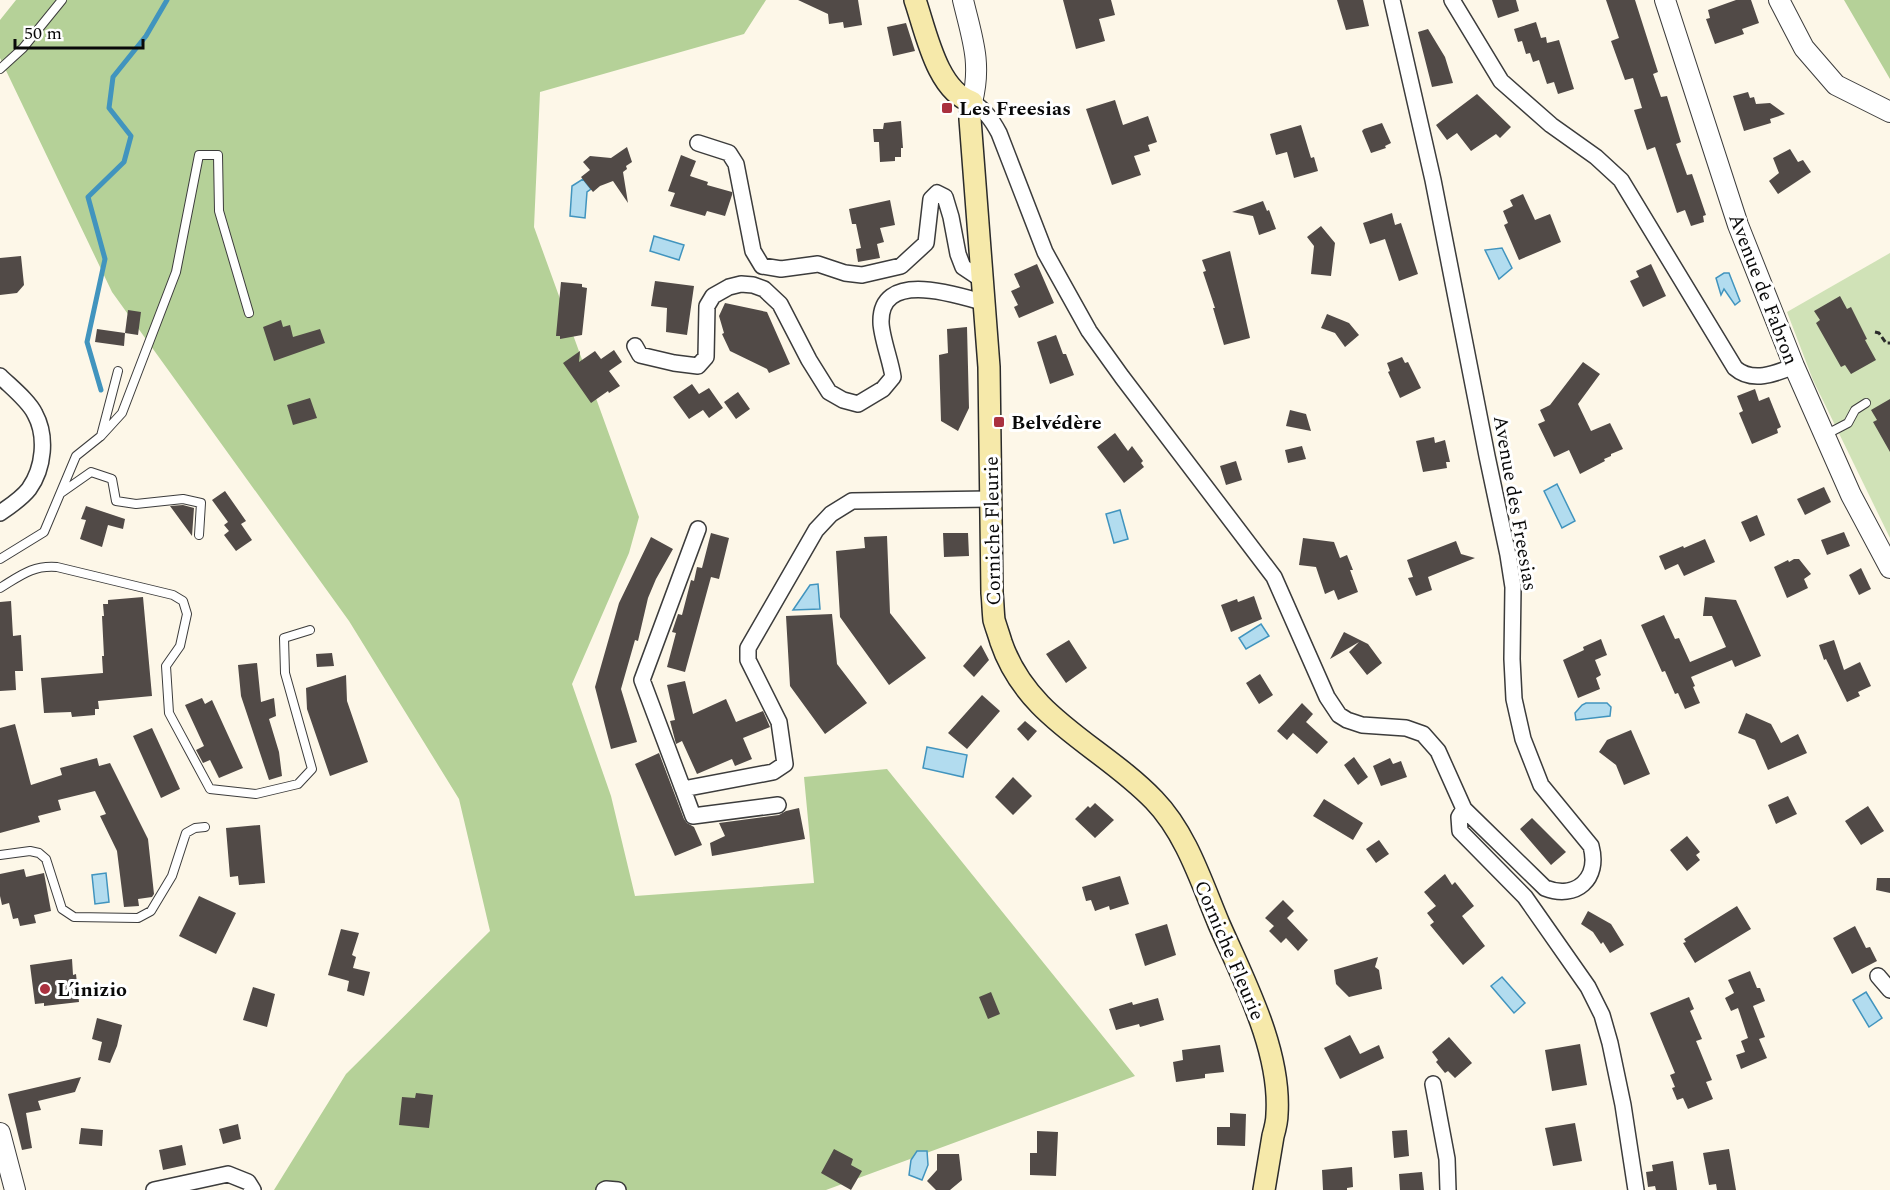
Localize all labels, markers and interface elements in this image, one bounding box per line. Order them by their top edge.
scale bar [15,12,142,50]
text: 50 m [24,20,62,47]
place label: Les Freesias [959,94,1071,124]
marker: Les Freesias [940,101,954,115]
street label: Avenue de Fabron [1720,209,1806,369]
place label: Belvédère [1011,408,1102,438]
street label: Avenue des Freesias [1485,413,1545,593]
marker: Belvédère [992,415,1006,429]
street label: Corniche Fleurie [977,456,1009,606]
street label: Corniche Fleurie [1186,876,1272,1025]
place label: L’inizio [57,975,127,1005]
marker: L’inizio [38,982,52,996]

